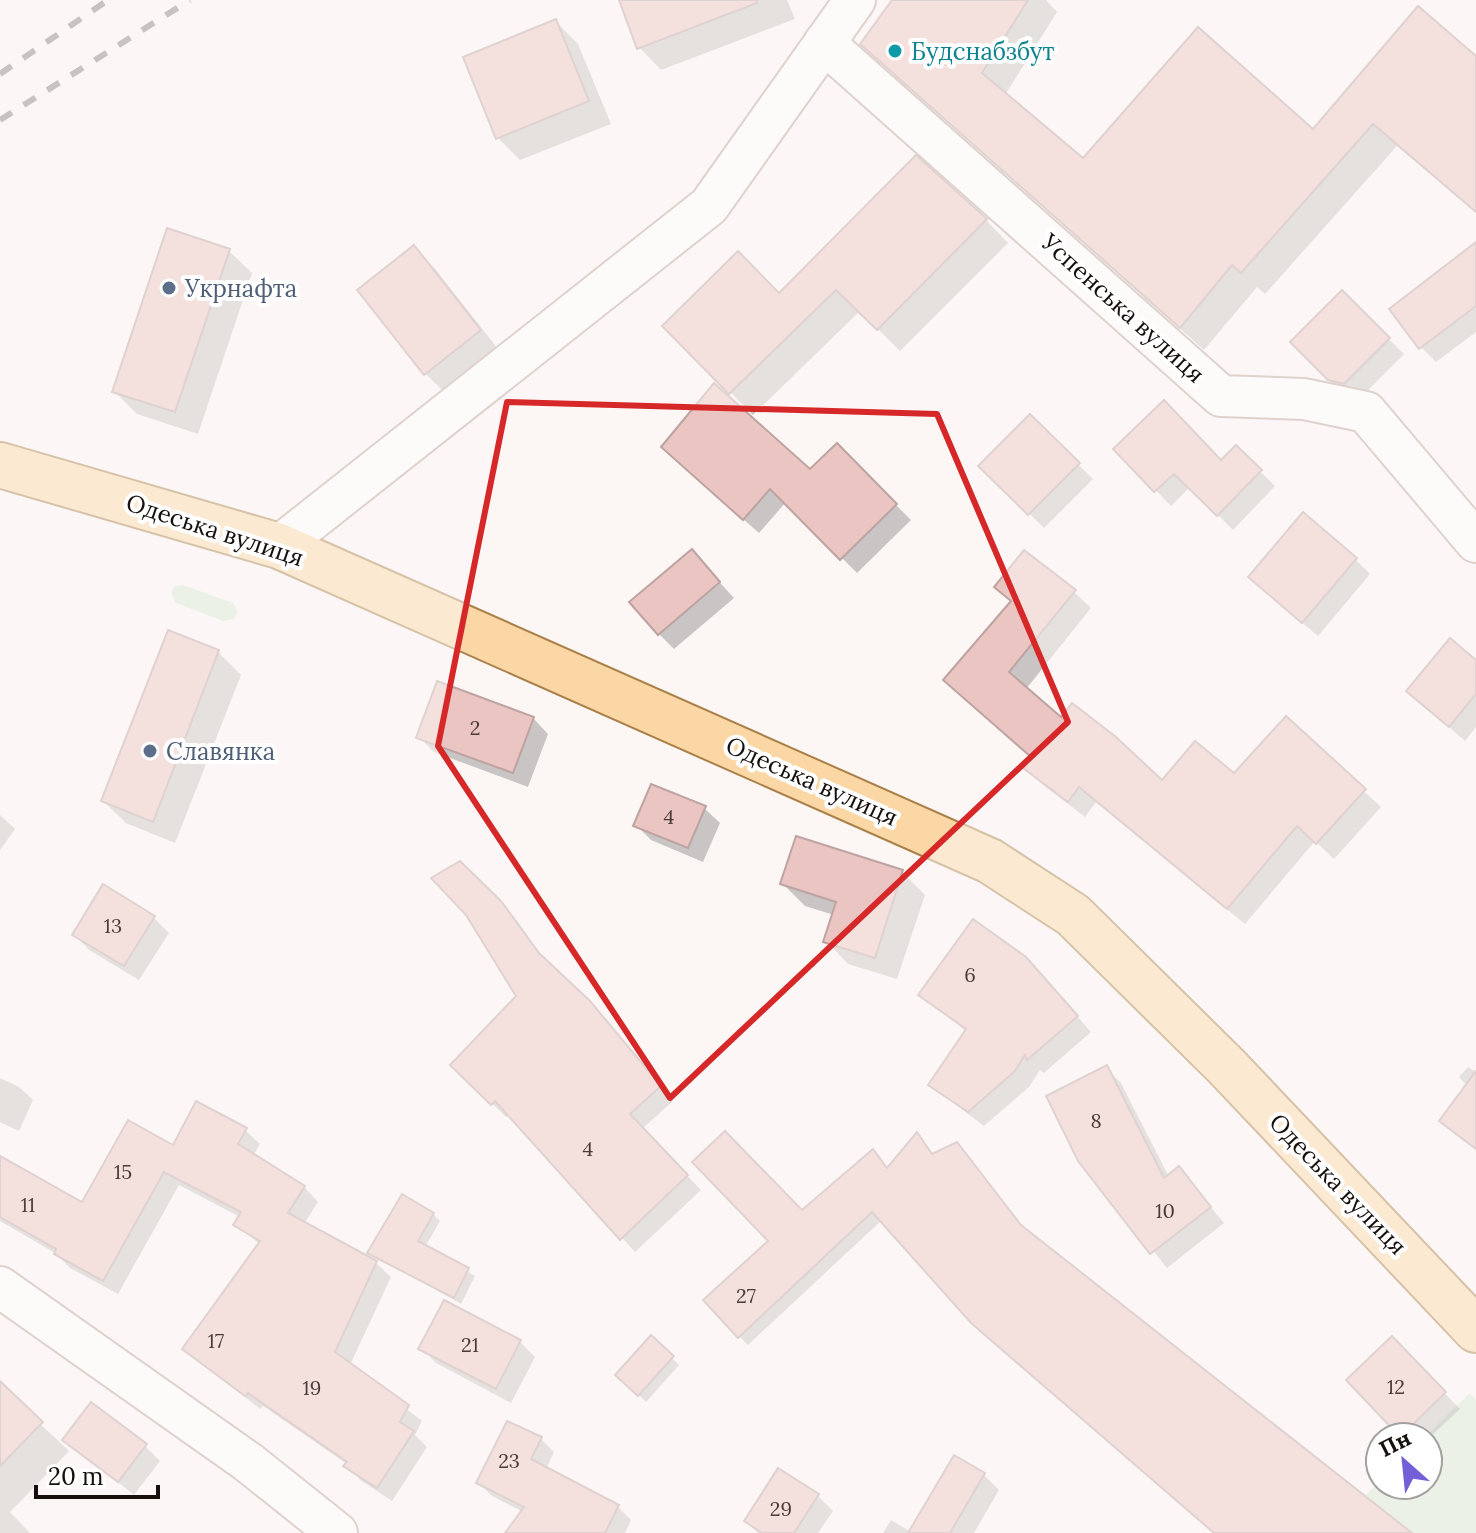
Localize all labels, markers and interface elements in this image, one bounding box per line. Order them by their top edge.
place label: Будснабзбут [911,36,1054,67]
marker: Будснабзбут [886,42,904,60]
street label: Успенська вулиця [1034,226,1211,389]
place label: Укрнафта [184,273,297,304]
marker: Укрнафта [160,279,178,297]
street label: Одеська вулиця [122,487,308,573]
house number: 2 [470,715,480,740]
street label: Одеська вулиця [721,729,903,833]
place label: Славянка [166,736,275,767]
marker: Славянка [141,742,159,760]
house number: 4 [664,804,675,829]
house number: 13 [104,913,122,938]
house number: 6 [964,962,976,987]
street label: Одеська вулиця [1263,1107,1413,1261]
house number: 8 [1090,1108,1102,1133]
house number: 4 [583,1136,594,1161]
house number: 15 [114,1159,132,1184]
house number: 11 [21,1192,35,1217]
house number: 10 [1155,1198,1175,1223]
house number: 27 [736,1283,756,1308]
house number: 17 [208,1328,224,1353]
house number: 21 [461,1332,479,1357]
house number: 12 [1387,1374,1405,1399]
house number: 19 [303,1375,321,1400]
north arrow [1364,1421,1444,1501]
text: Пн [1374,1423,1415,1463]
house number: 23 [498,1448,520,1473]
scale bar [36,1449,158,1499]
text: 20 m [48,1461,104,1492]
house number: 29 [770,1496,792,1521]

